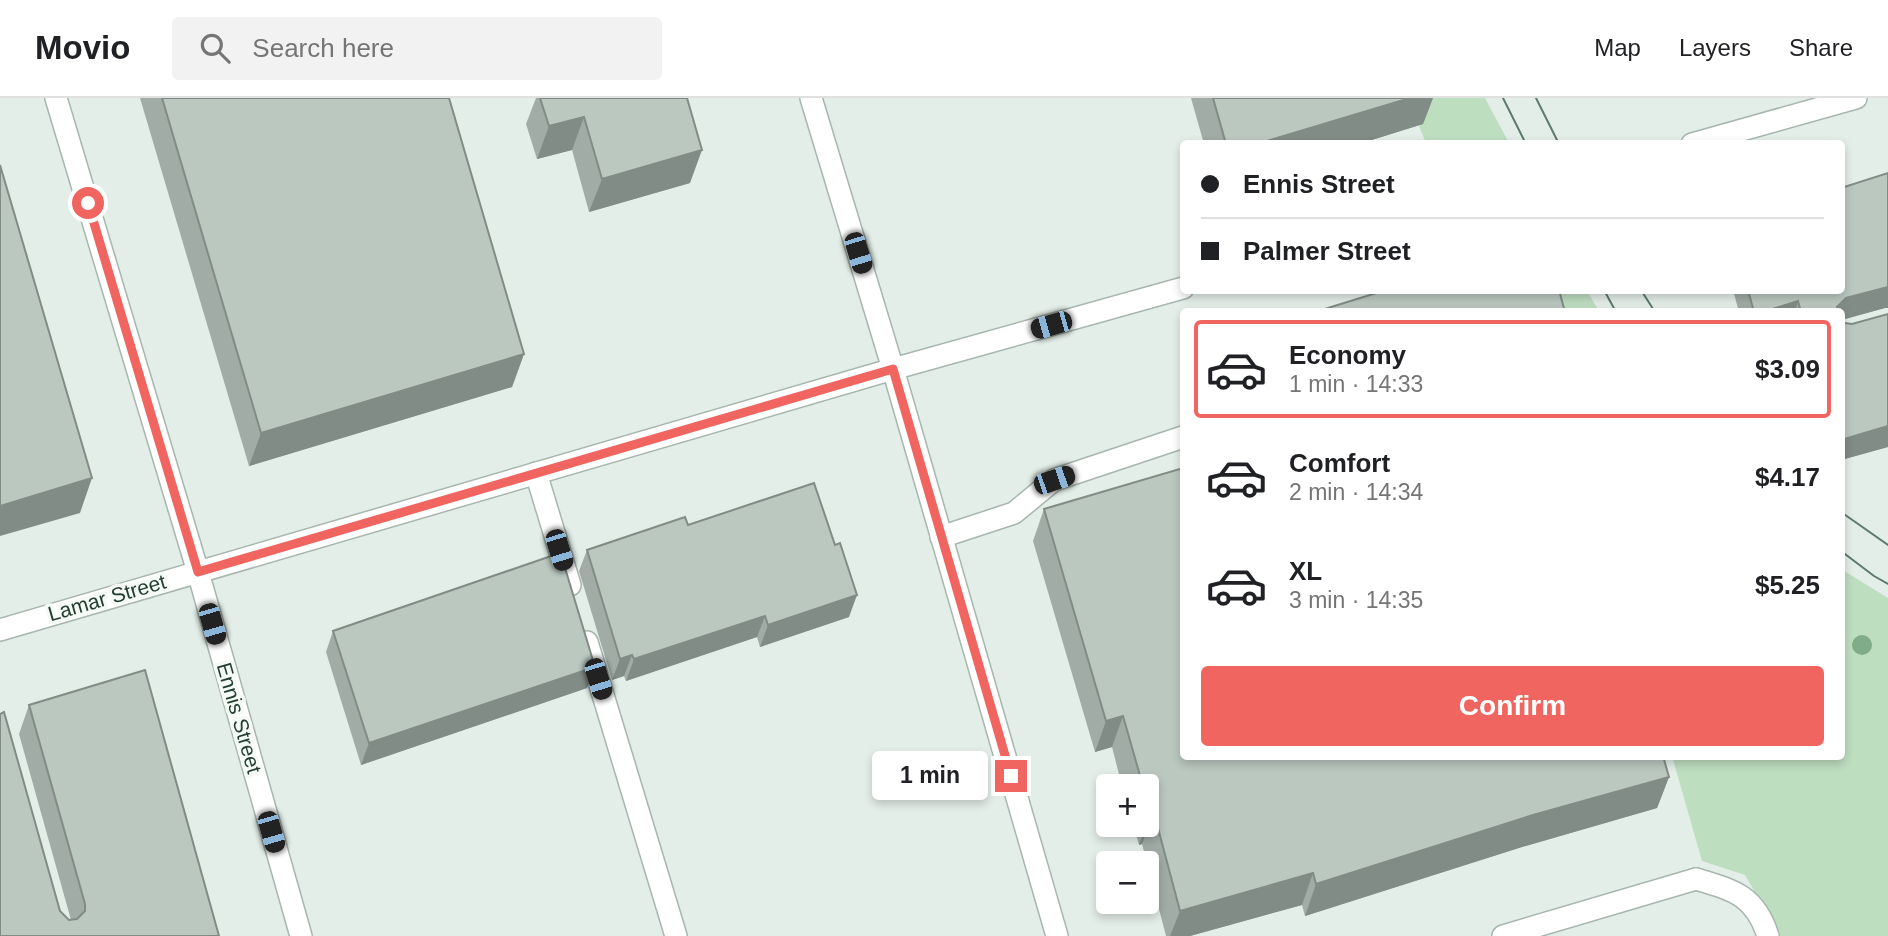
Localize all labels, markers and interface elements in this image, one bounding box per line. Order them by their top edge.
search box [172,17,662,80]
text: Movio [35,29,130,66]
icon: search [196,29,234,67]
text: Search here [252,33,394,63]
text: Map [1594,34,1641,61]
text: Layers [1679,34,1751,61]
text: Share [1789,34,1853,61]
text: Ennis Street [1243,169,1395,199]
route start [72,187,104,219]
car [842,230,875,276]
text: Palmer Street [1243,236,1411,266]
car [1028,309,1075,341]
icon: car [1205,338,1268,401]
text: Economy [1289,340,1406,370]
text: $3.09 [1755,354,1820,384]
text: 1 min · 14:33 [1289,371,1423,397]
icon: car [1205,446,1268,509]
text: Comfort [1289,448,1390,478]
text: $4.17 [1755,462,1820,492]
car [1031,463,1078,497]
text: 2 min · 14:34 [1289,479,1423,505]
car [543,527,576,573]
icon: car [1205,554,1268,617]
text: XL [1289,556,1322,586]
street label: Lamar Street [45,570,169,625]
text: $5.25 [1755,570,1820,600]
text: 3 min · 14:35 [1289,587,1423,613]
car [197,601,228,647]
car [582,656,615,702]
street label: Ennis Street [213,660,266,776]
button: Confirm [1201,666,1824,746]
callout: 1 min [871,752,986,800]
route end [995,760,1027,792]
text: 1 min [900,762,960,788]
map controls [1096,774,1159,914]
button: + [1096,774,1159,837]
car [256,809,287,855]
button: − [1096,851,1159,914]

